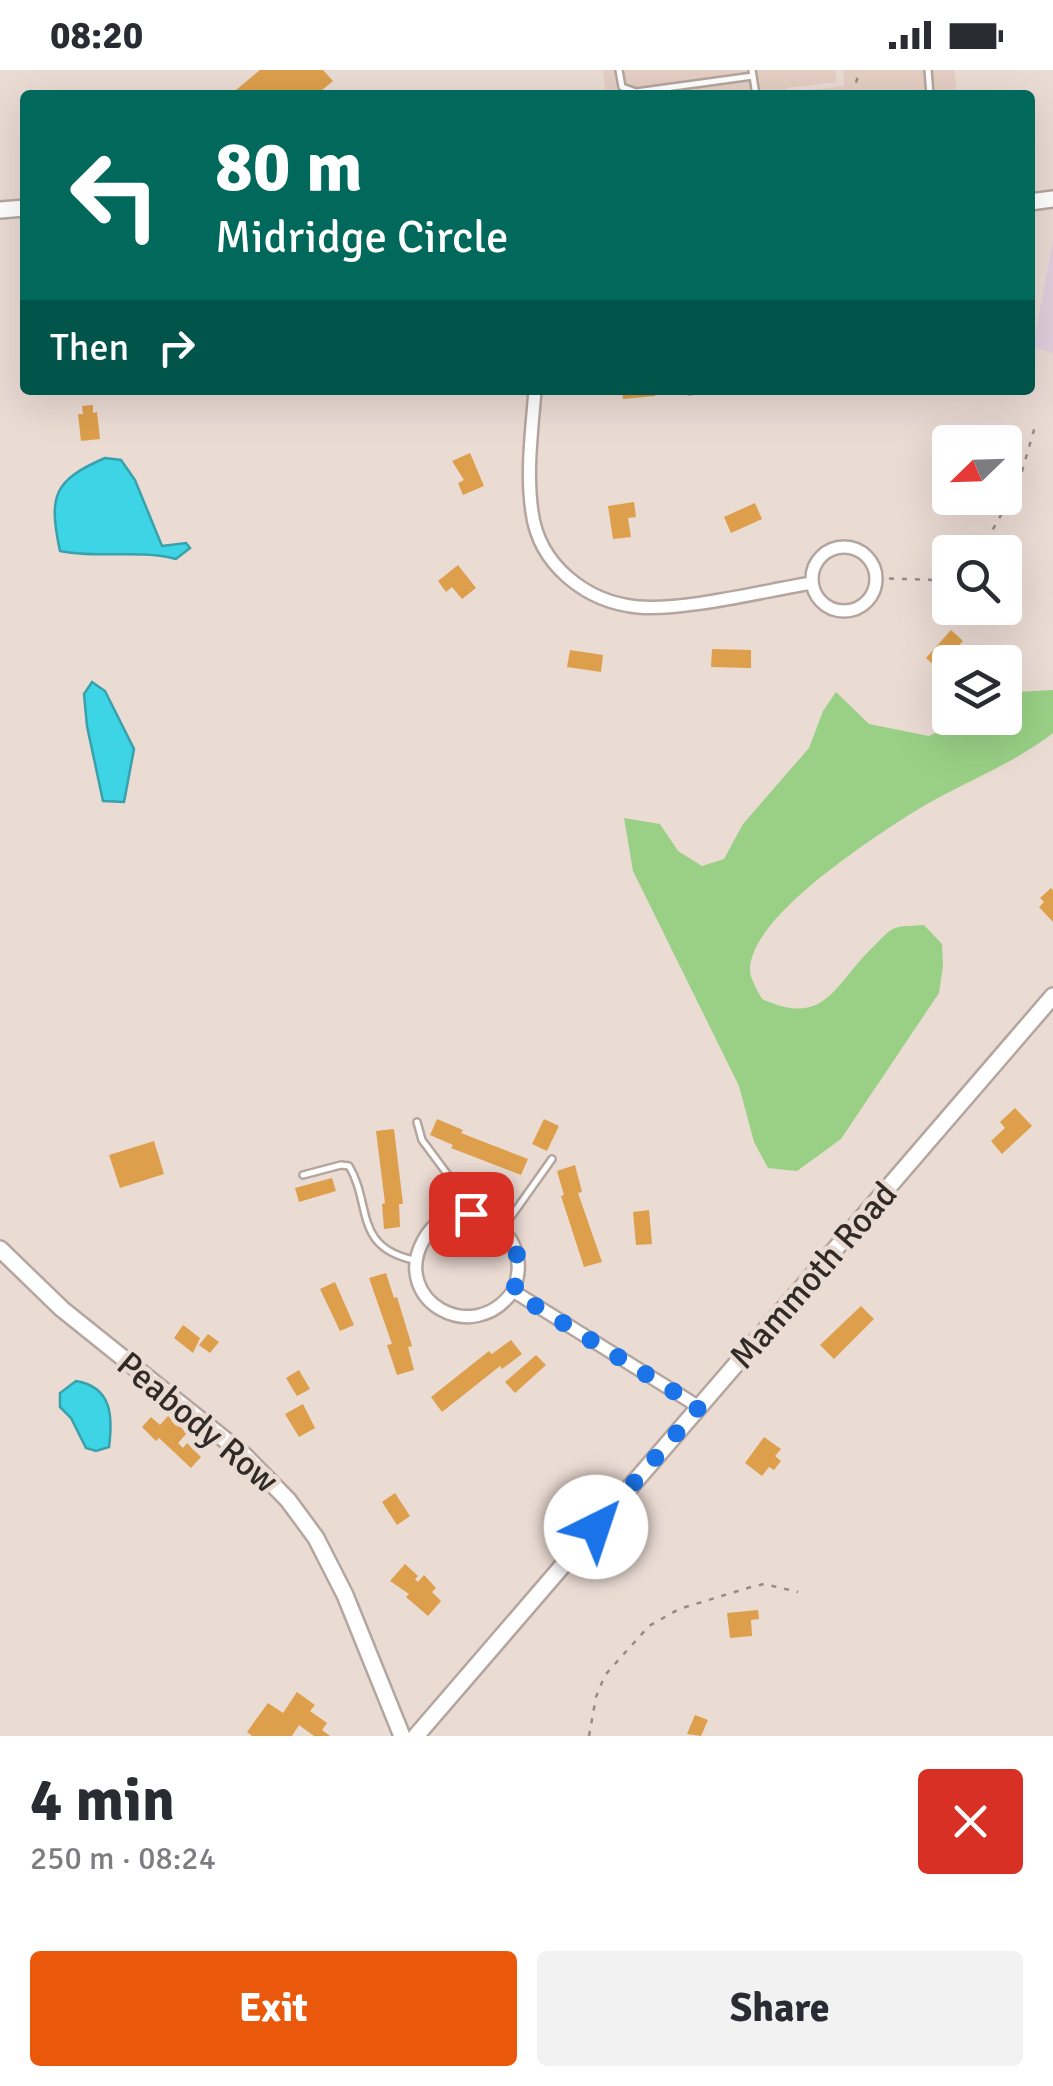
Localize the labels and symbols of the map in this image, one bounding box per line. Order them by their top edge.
north arrow [932,425,1022,515]
pin [429,1172,514,1257]
street label: Mammoth Road [721,1173,906,1378]
street label: Peabody Row [108,1343,287,1502]
position arrow [544,1475,648,1579]

